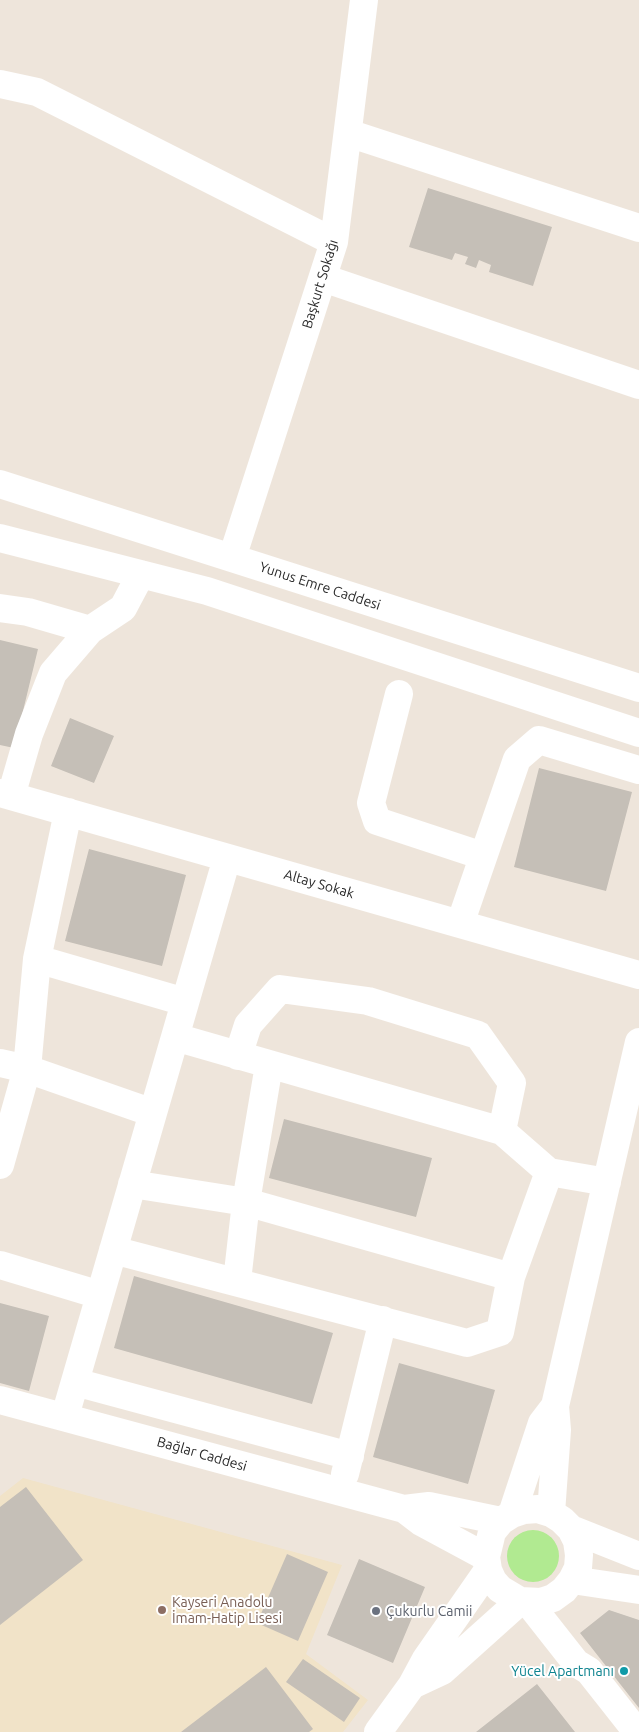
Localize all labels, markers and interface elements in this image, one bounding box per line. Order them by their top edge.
street label: Başkurt Sokağı [298,237,342,331]
street label: Yunus Emre Caddesi [257,558,383,614]
street label: Altay Sokak [282,866,356,902]
street label: Bağlar Caddesi [155,1433,249,1475]
place label: Kayseri Anadolu İmam-Hatip Lisesi [172,1594,282,1626]
place label: Çukurlu Camii [386,1603,472,1619]
marker: Kayseri Anadolu İmam-Hatip Lisesi [156,1604,168,1616]
marker: Çukurlu Camii [370,1605,382,1617]
place label: Yücel Apartmanı [511,1663,614,1679]
marker: Yücel Apartmanı [618,1665,630,1677]

